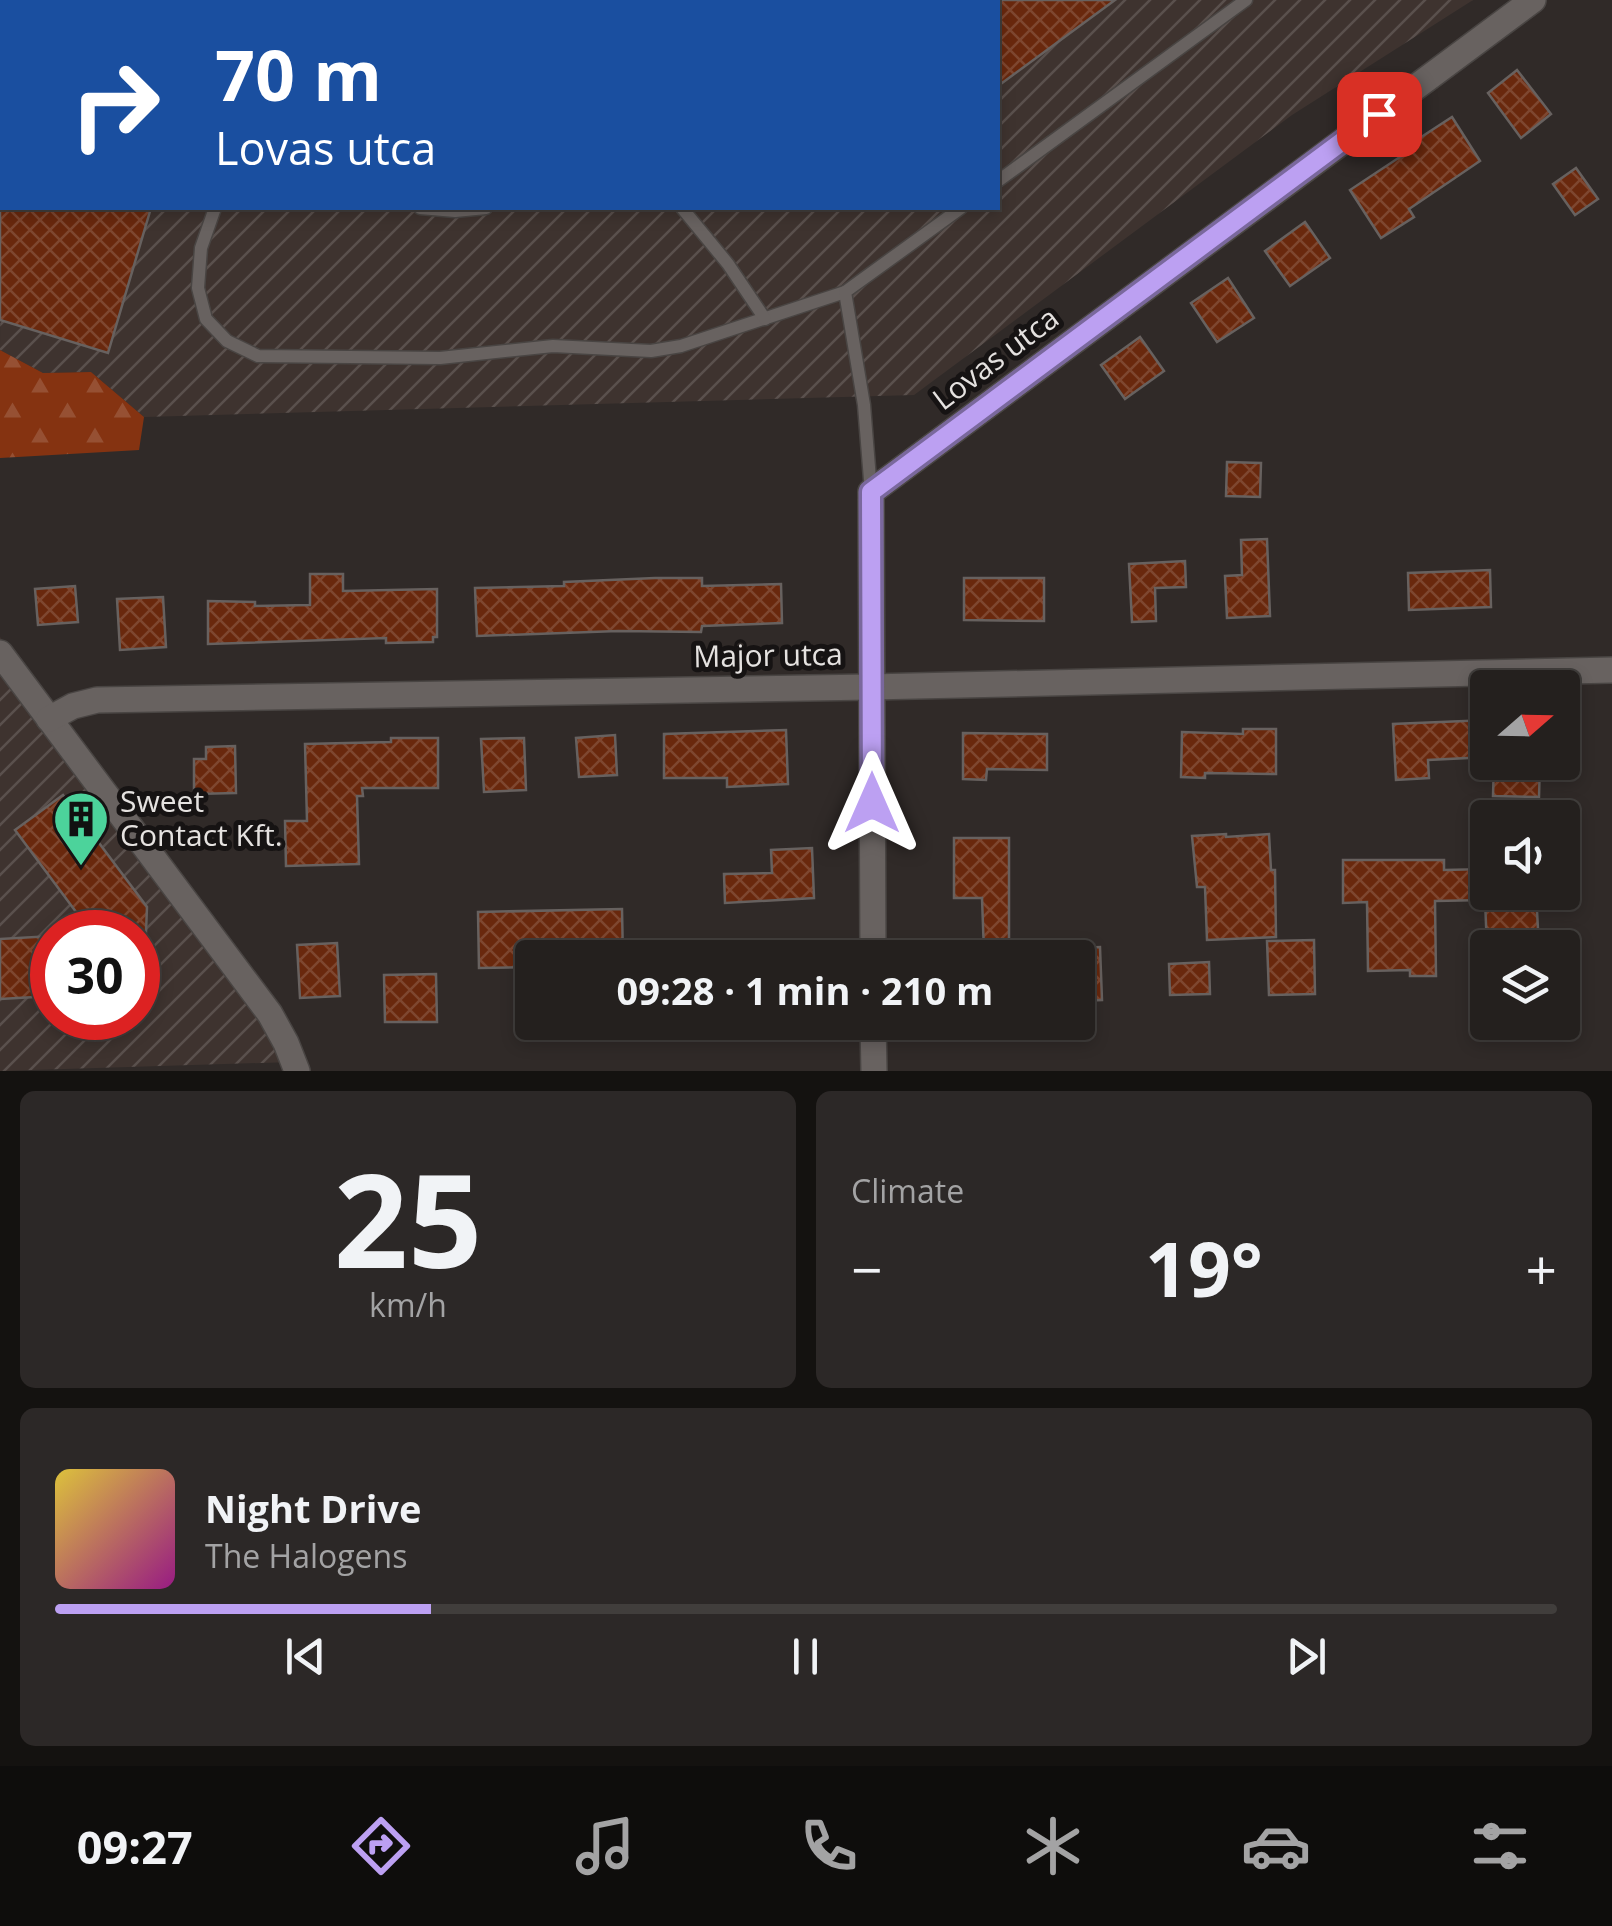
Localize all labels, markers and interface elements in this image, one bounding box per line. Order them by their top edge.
text: 70 m [215,26,382,122]
icon: right [50,40,180,170]
pin [1337,72,1422,157]
icon: arrive [1352,87,1407,142]
text: Lovas utca [215,117,436,178]
street label: Lovas utca [924,297,1066,419]
street label: Major utca [693,633,843,676]
north arrow [1470,670,1580,780]
map controls [1470,670,1580,1040]
position arrow [820,751,924,855]
place label: Sweet Contact Kft. [120,780,283,855]
building icon: Sweet Contact Kft. [51,789,111,868]
button: sound [1470,800,1580,910]
speed limit sign: 30 [30,910,160,1040]
button: layers [1470,930,1580,1040]
text: 09:28 · 1 min · 210 m [617,964,993,1016]
text: 25 [334,1129,482,1306]
text: Climate [851,1169,964,1212]
text: 19° [1145,1217,1263,1319]
text: − [851,1231,882,1306]
text: + [1526,1231,1557,1306]
text: km/h [369,1283,447,1326]
text: Night Drive [205,1482,421,1534]
text: The Halogens [205,1534,407,1577]
icon: previous [278,1629,333,1684]
icon: pause [778,1629,833,1684]
icon: next [1279,1629,1334,1684]
icon: directions [346,1811,416,1881]
icon: music [570,1811,640,1881]
icon: phone [794,1811,864,1881]
icon: climate [1018,1811,1088,1881]
icon: car [1241,1811,1311,1881]
icon: filters [1465,1811,1535,1881]
text: 09:27 [77,1816,193,1877]

